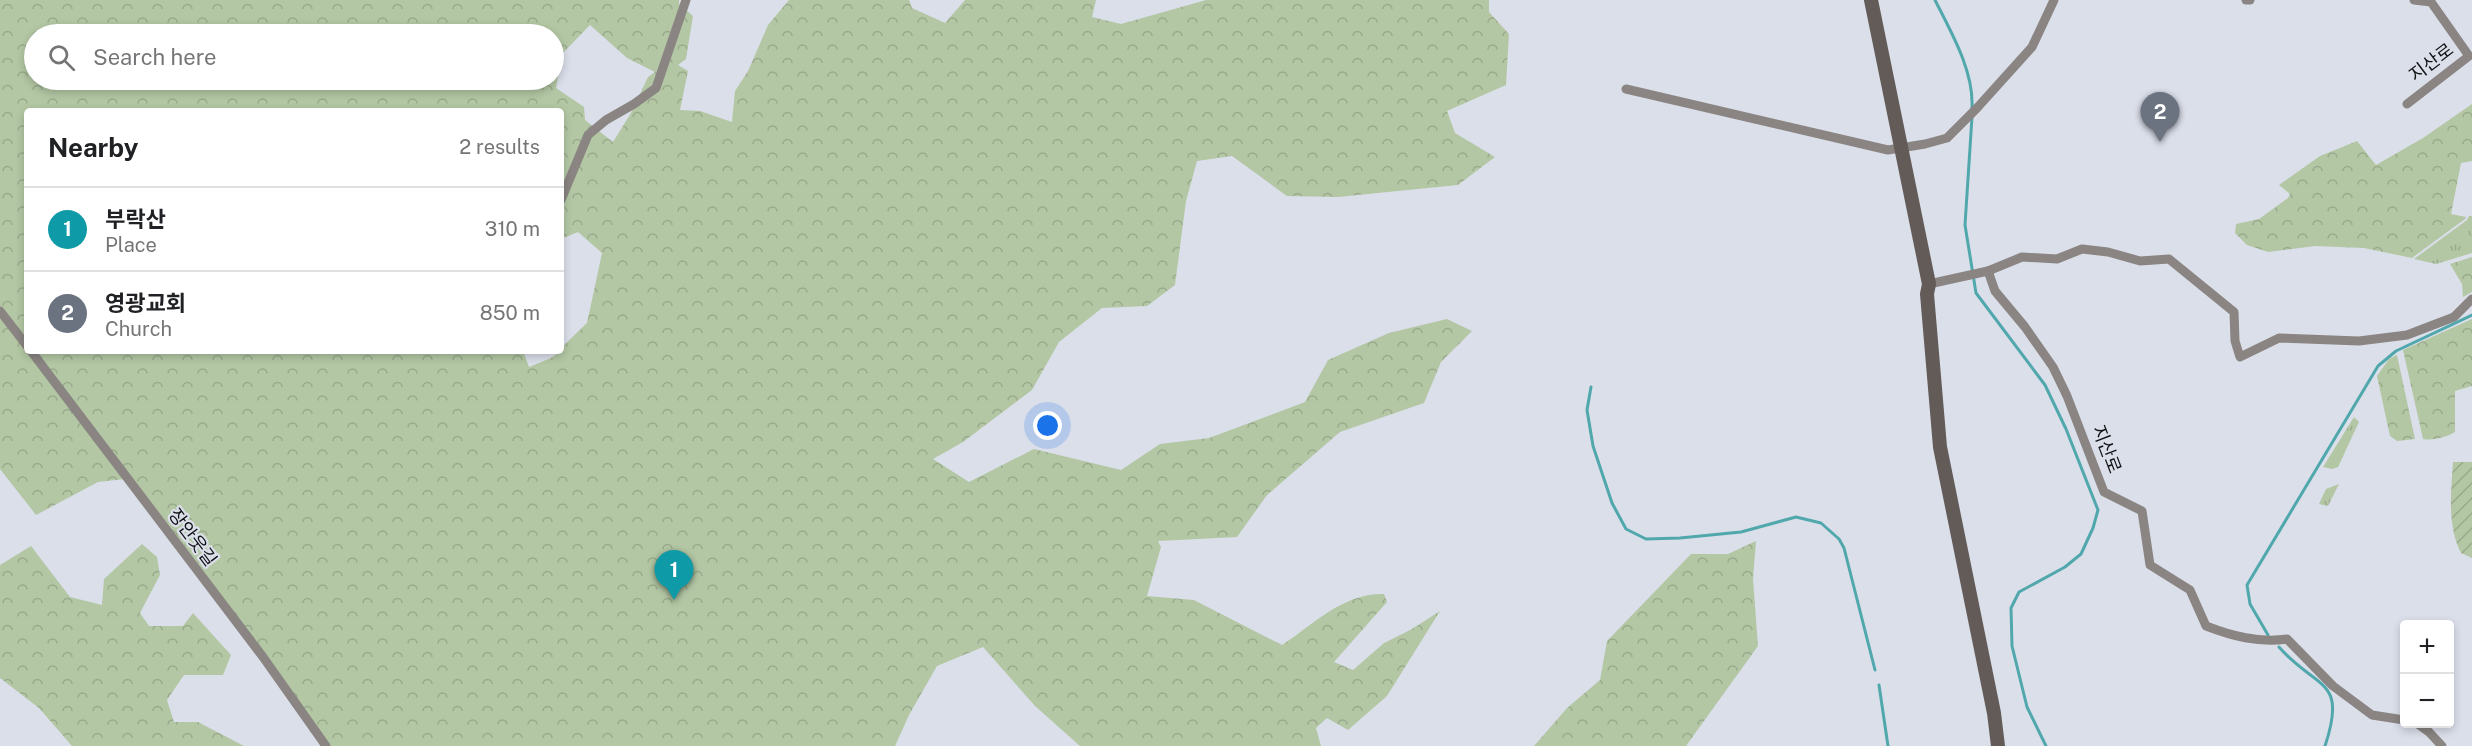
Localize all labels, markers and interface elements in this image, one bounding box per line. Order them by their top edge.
search box [24,24,564,90]
street label: 지산로 [2405,39,2457,85]
icon: search [45,41,78,74]
text: Search here [93,44,217,70]
pin: 2 [2140,92,2180,142]
text: Nearby [48,132,138,163]
text: 2 results [459,135,540,159]
text: 부락산 [105,206,166,232]
text: 1 [63,217,72,241]
text: 310 m [485,217,540,241]
text: Place [105,233,157,257]
text: 영광교회 [105,290,186,316]
text: 2 [61,301,74,325]
text: 850 m [480,301,540,325]
text: Church [105,317,172,341]
your location [1033,411,1062,440]
street label: 지산로 [2088,422,2126,476]
street label: 장안웃길 [165,504,221,570]
pin: 1 [654,550,694,600]
map controls [2400,620,2454,728]
button: + [2400,620,2454,674]
button: − [2400,674,2454,728]

